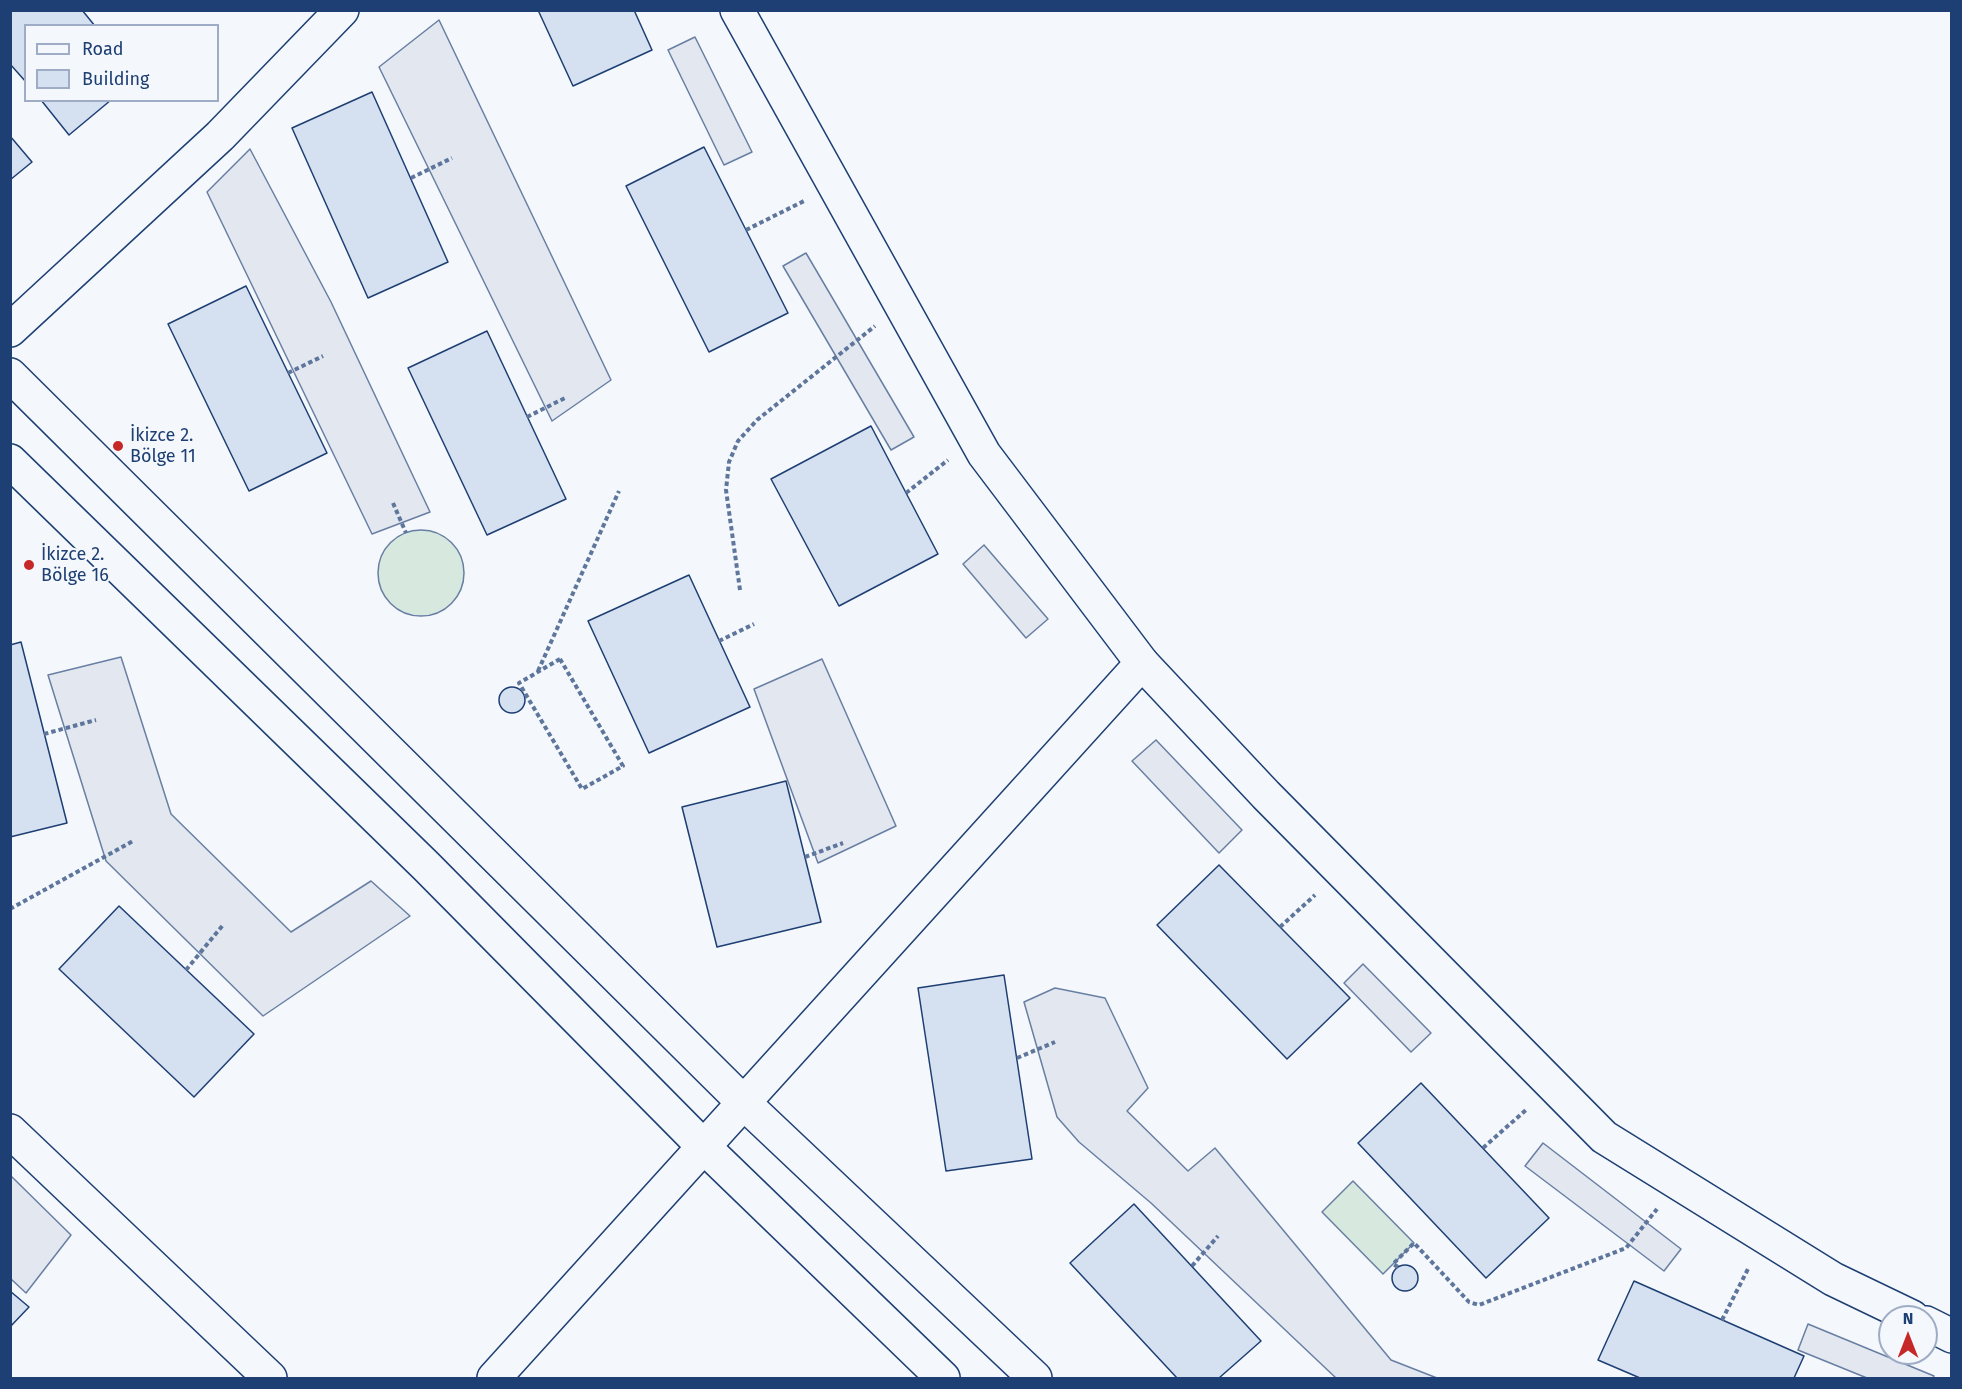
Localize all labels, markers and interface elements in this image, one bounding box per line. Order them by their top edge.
legend [24,24,219,102]
text: Road [82,38,124,60]
text: Building [82,68,149,90]
place label: İkizce 2. Bölge 11 [130,425,196,468]
marker: İkizce 2. Bölge 11 [111,439,125,453]
place label: İkizce 2. Bölge 16 [41,544,109,586]
marker: İkizce 2. Bölge 16 [22,558,36,572]
north arrow [1878,1305,1938,1365]
text: N [1903,1309,1913,1328]

